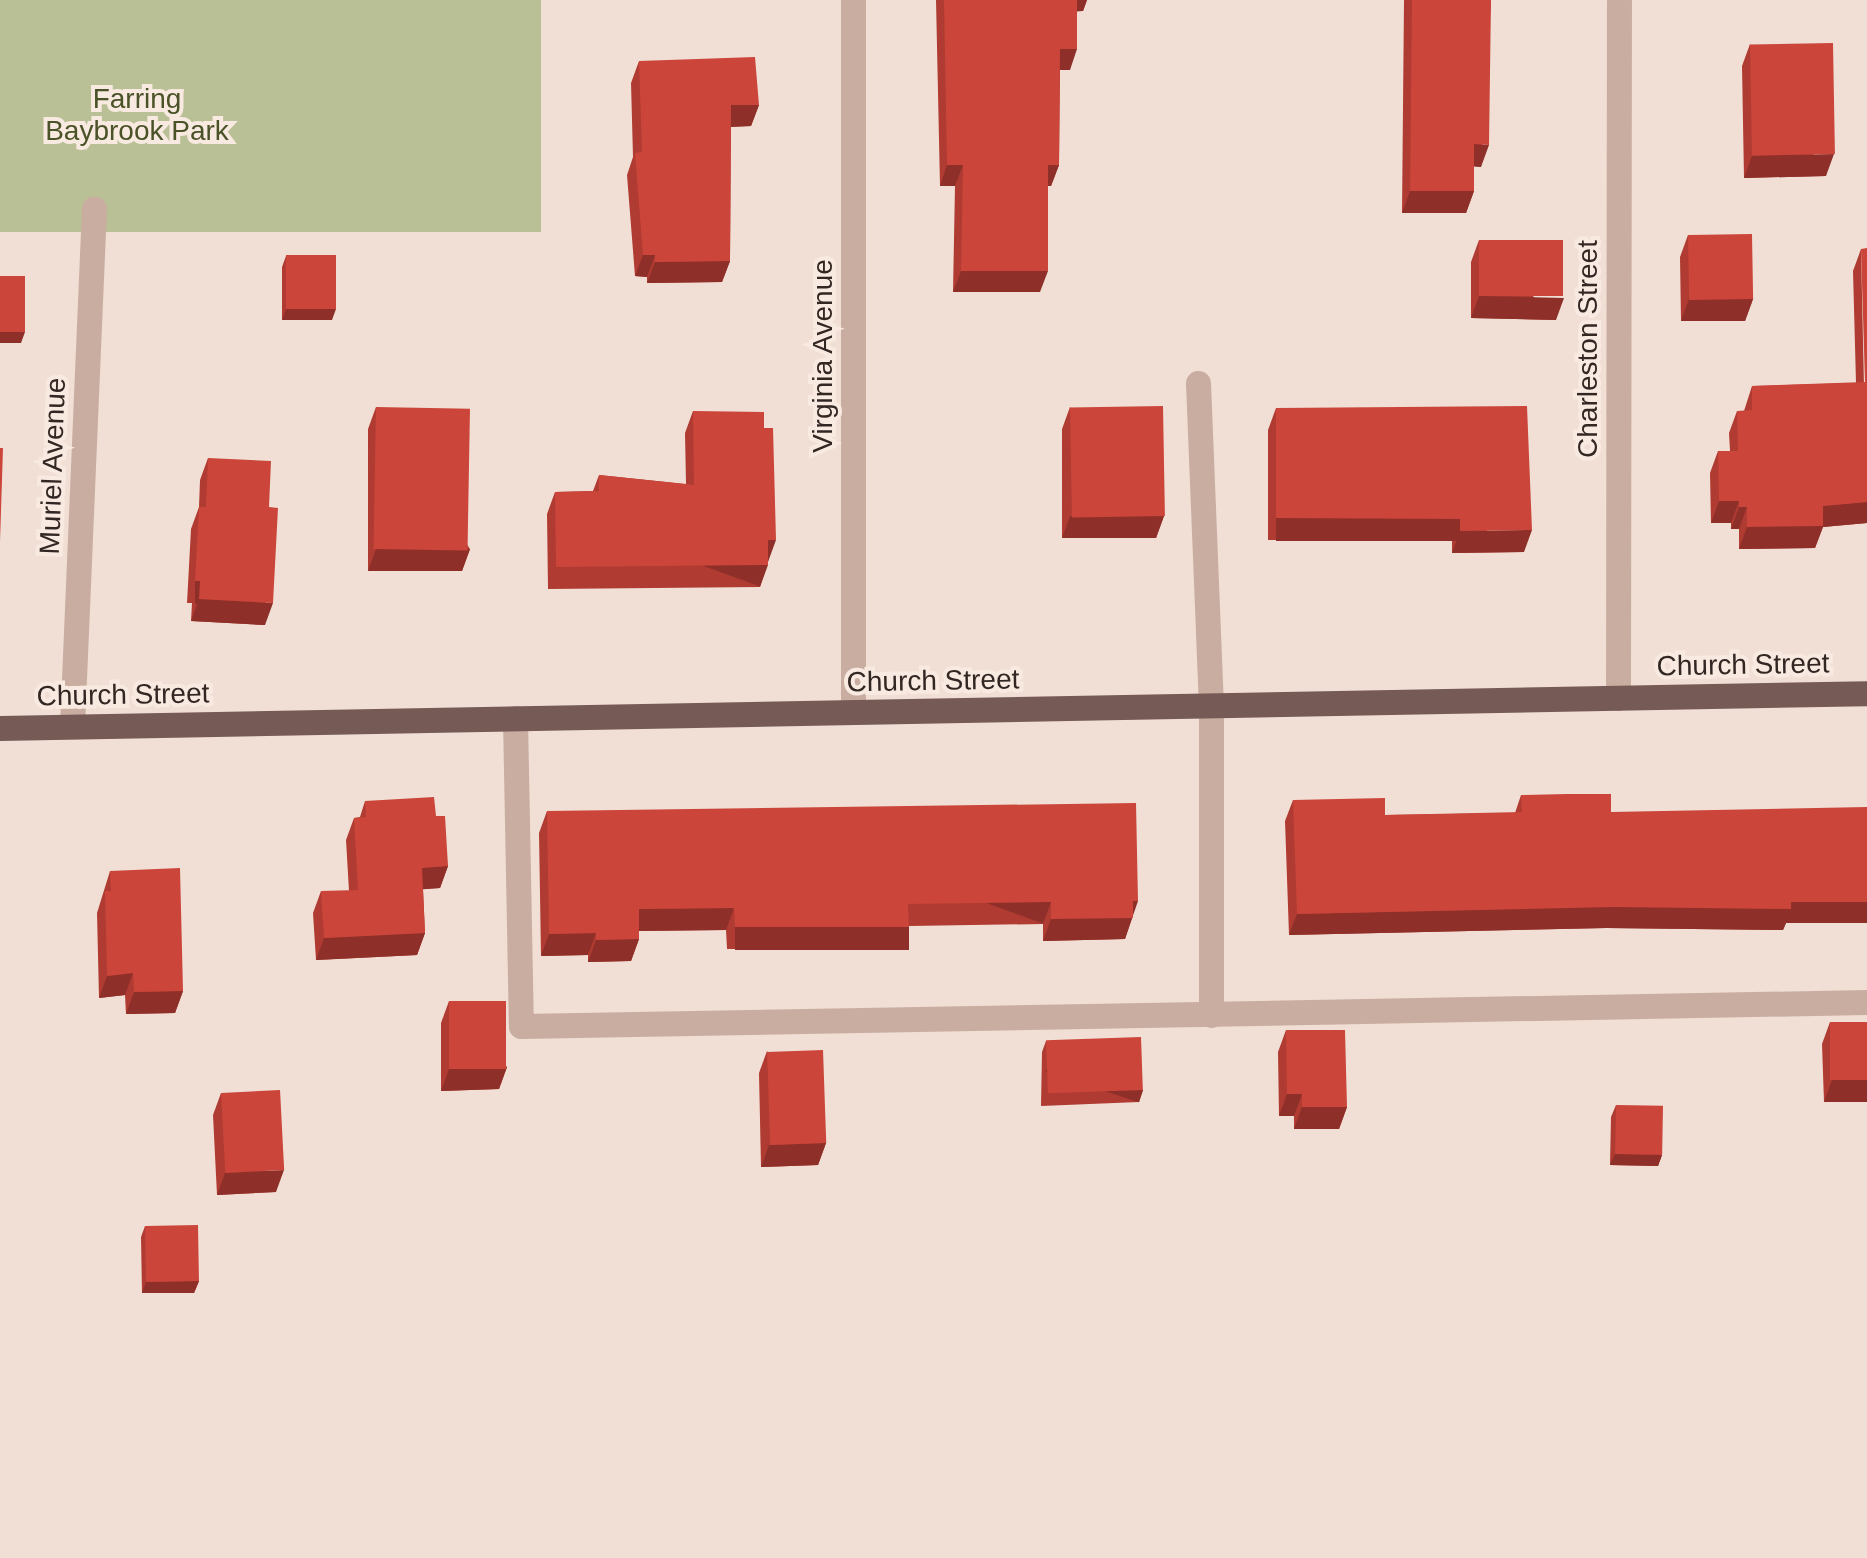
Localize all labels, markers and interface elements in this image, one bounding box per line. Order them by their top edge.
park label: Farring Baybrook Park [45,82,229,148]
street label: Charleston Street [1571,240,1605,458]
street label: Virginia Avenue [806,258,840,454]
street label: Muriel Avenue [33,376,73,556]
street label: Church Street [1656,647,1830,683]
street label: Church Street [846,663,1020,699]
street label: Church Street [36,677,210,713]

